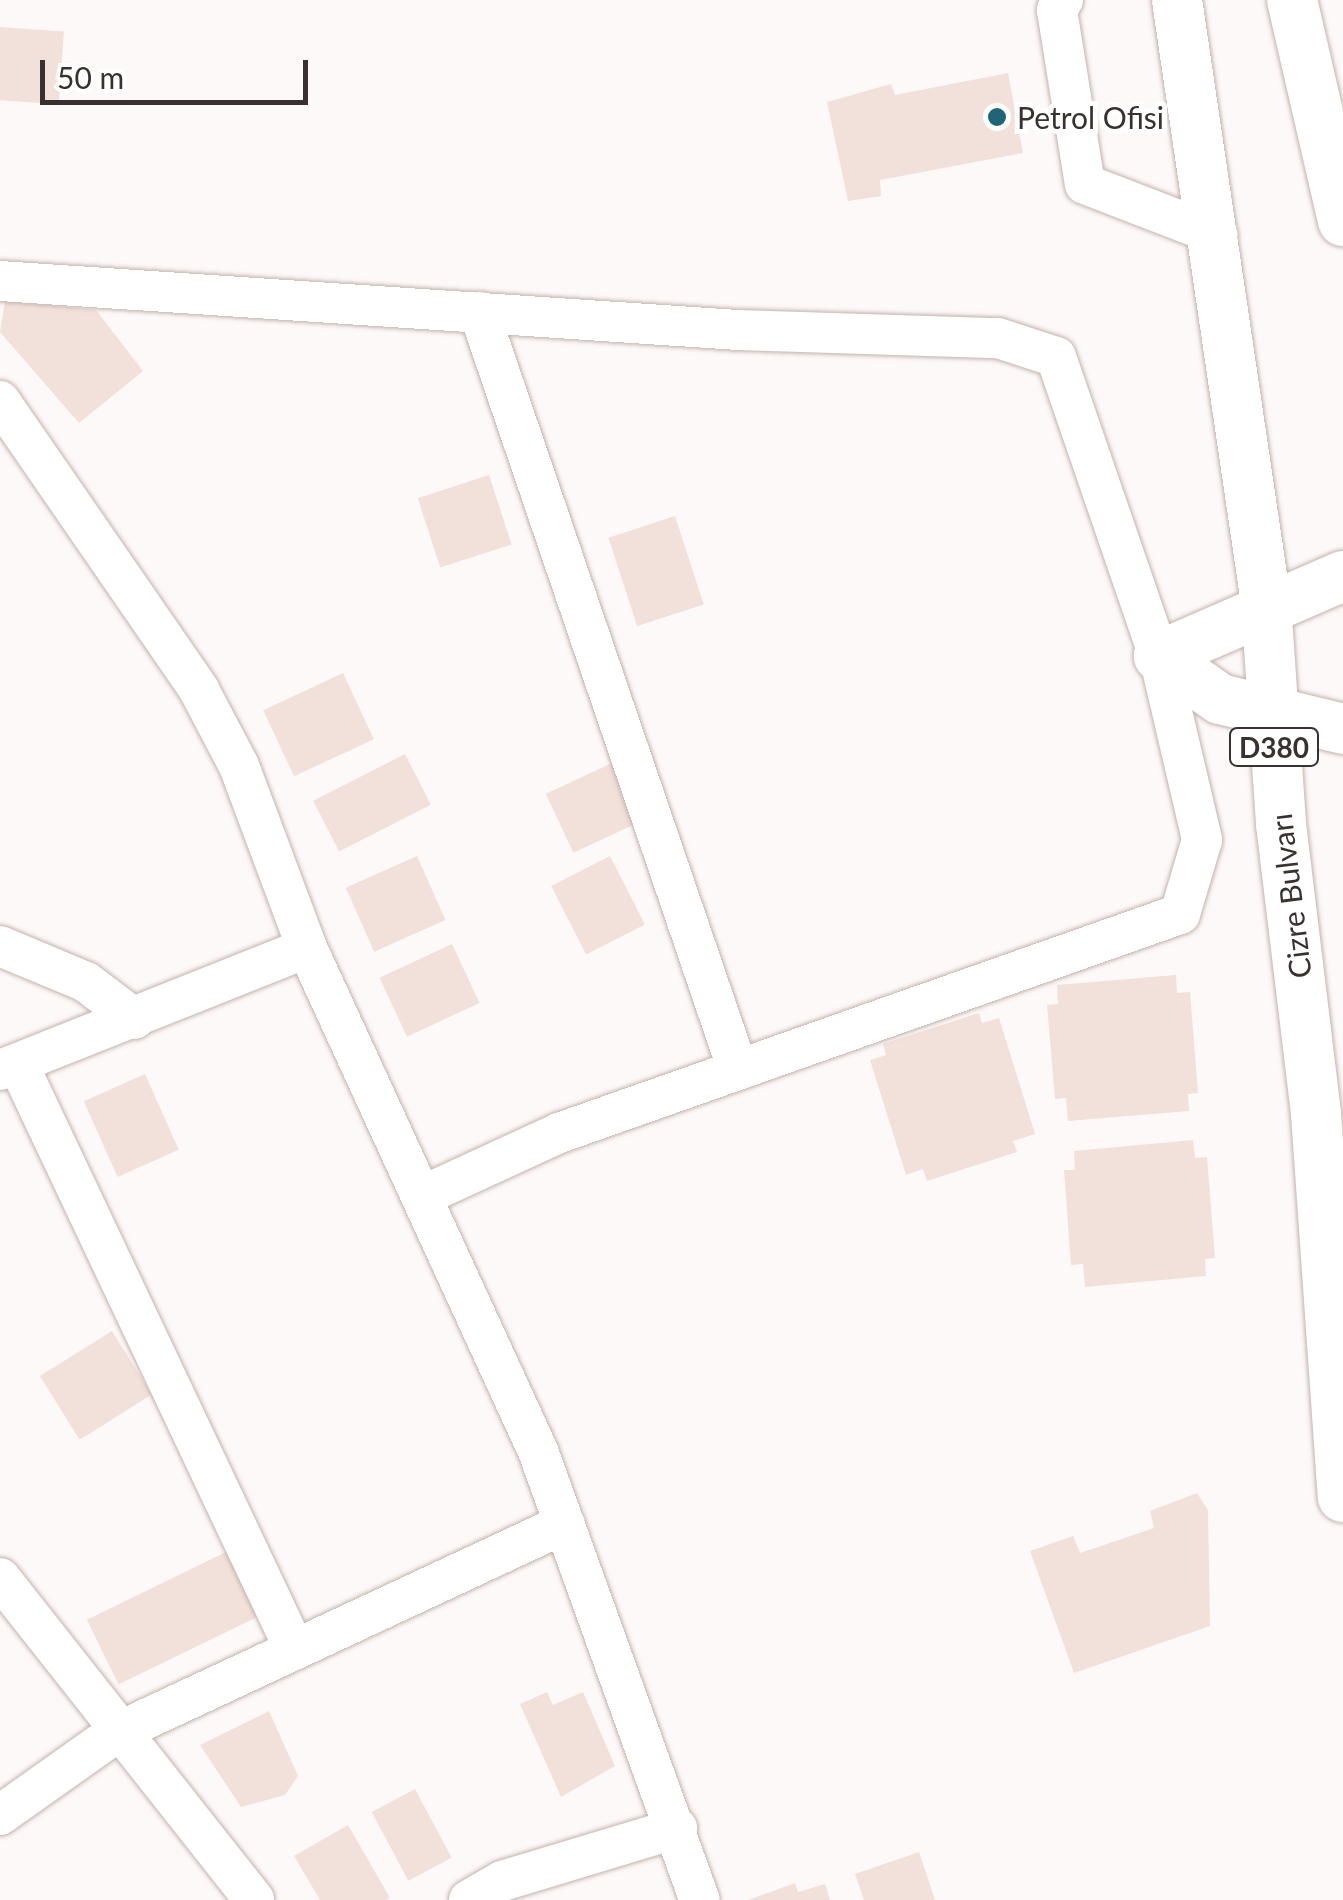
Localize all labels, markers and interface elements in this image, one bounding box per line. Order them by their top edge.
scale bar [45,40,312,102]
text: 50 m [57,59,124,95]
place label: Petrol Ofisi [1017,99,1164,135]
marker: Petrol Ofisi [986,106,1008,128]
road number: D380 [1226,724,1322,770]
street label: Cizre Bulvarı [1262,812,1318,980]

